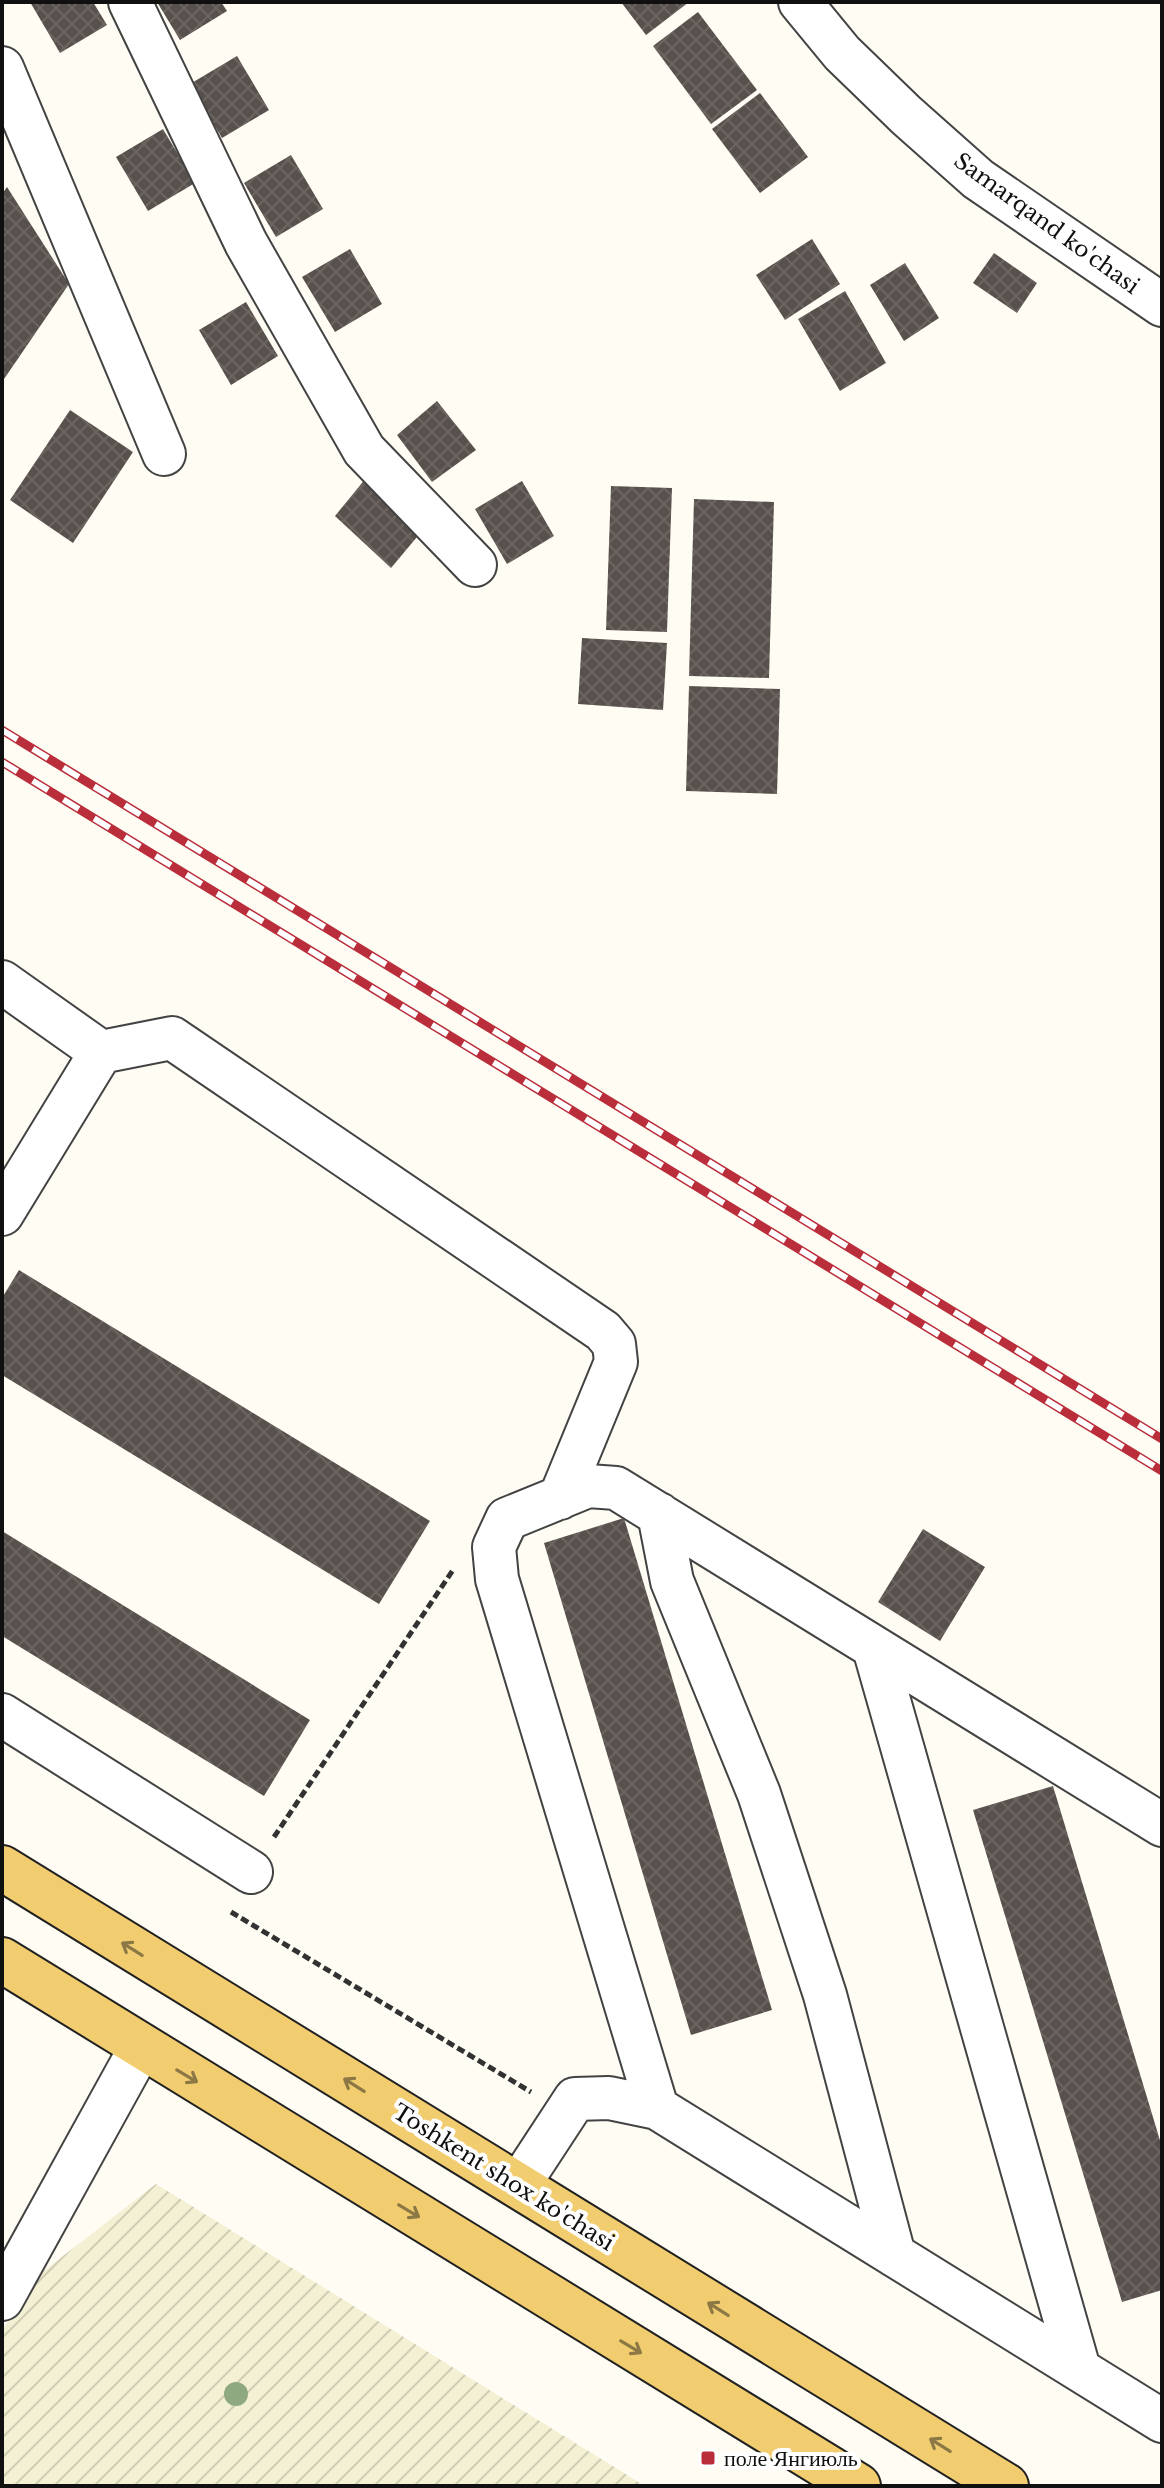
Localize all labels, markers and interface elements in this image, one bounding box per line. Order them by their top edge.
street label: Samarqand ko'chasi [949,147,1145,300]
one-way arrow [121,1940,144,1956]
one-way arrow [175,2068,198,2084]
one-way arrow [343,2076,366,2092]
street label: Toshkent shox ko'chasi [388,2098,620,2257]
one-way arrow [397,2204,420,2220]
one-way arrow [707,2301,730,2317]
one-way arrow [619,2339,642,2355]
one-way arrow [929,2437,952,2453]
place label: поле Янгиюль [724,2445,858,2472]
marker: поле Янгиюль [699,2449,717,2467]

